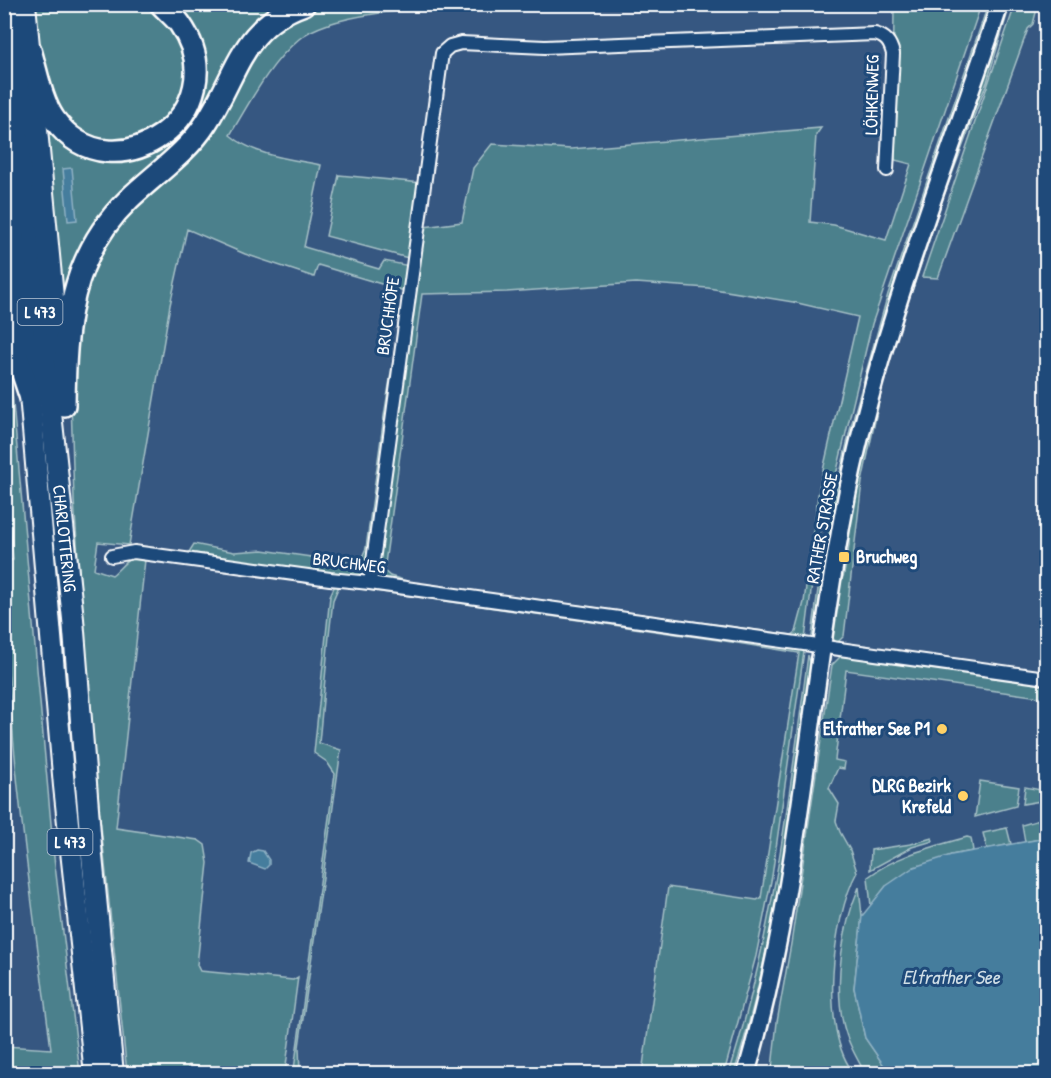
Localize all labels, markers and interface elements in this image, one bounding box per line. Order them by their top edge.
street label: LÖHKENWEG [858,55,885,135]
street label: BRUCHHÖFE [370,275,405,357]
road number: L 473 [18,299,63,325]
street label: RATHER STRASSE [799,470,844,585]
street label: CHARLOTTERING [47,483,83,593]
place label: Bruchweg [856,544,917,570]
street label: BRUCHWEG [311,546,387,579]
marker: Bruchweg [837,550,851,564]
place label: Elfrather See P1 [823,716,930,741]
marker: Elfrather See P1 [935,722,949,736]
place label: DLRG Bezirk Krefeld [872,773,952,819]
marker: DLRG Bezirk Krefeld [956,789,970,803]
road number: L 473 [48,829,92,855]
water label: Elfrather See [902,963,1001,990]

